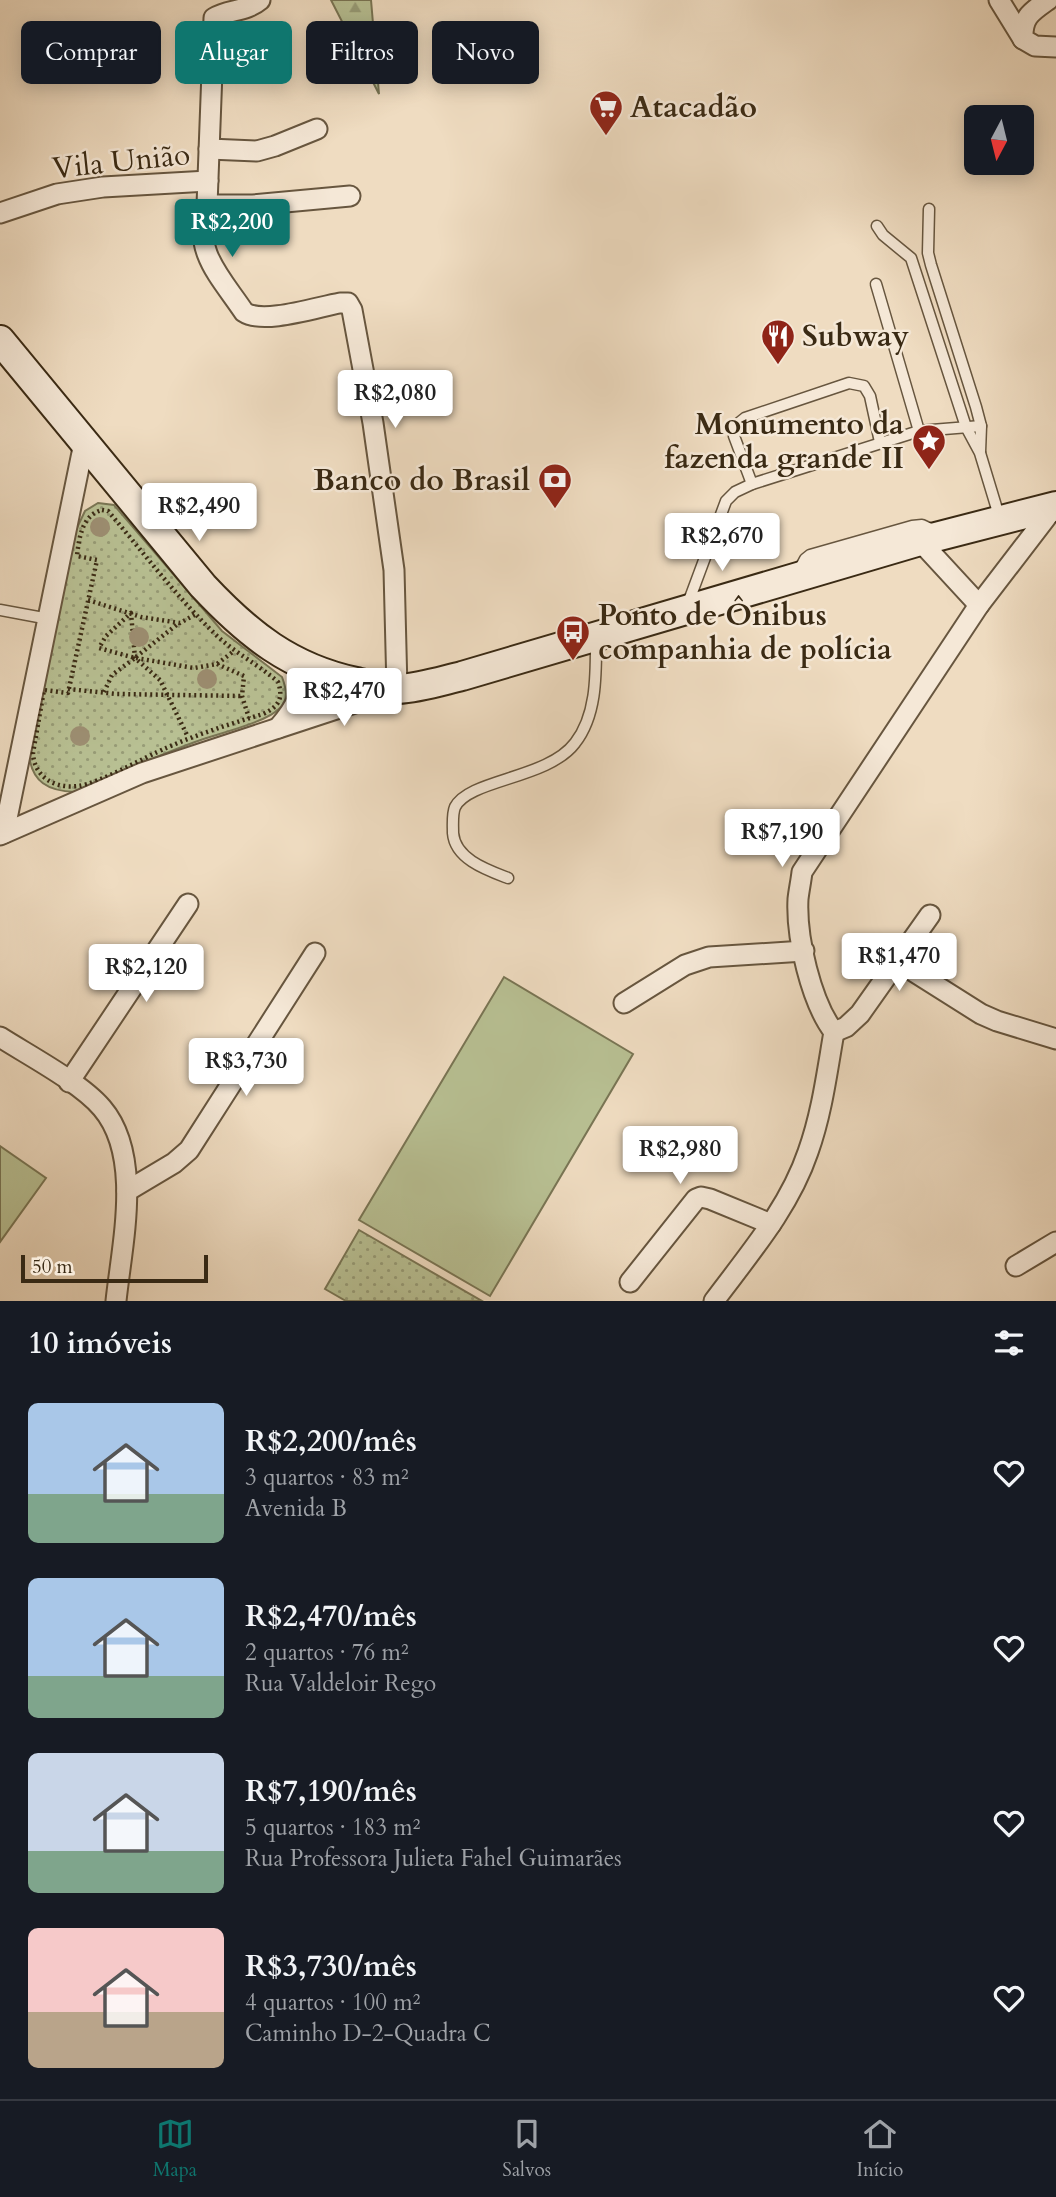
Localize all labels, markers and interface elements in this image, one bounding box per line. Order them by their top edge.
chip: Comprar [21,21,161,84]
chip: Alugar [175,21,292,84]
chip: Filtros [306,21,418,84]
chip: Novo [432,21,539,84]
place label: Atacadão [630,87,757,128]
supermarket icon: Atacadão [587,88,625,137]
north arrow [964,105,1034,175]
map controls [964,105,1034,175]
street label: Vila União [50,134,192,189]
pin: R$2,200 [167,200,297,259]
text: R$2,200 [191,206,273,237]
place label: Subway [802,316,909,357]
restaurant icon: Subway [759,317,797,366]
pin: R$2,080 [330,370,460,430]
text: R$2,080 [354,377,436,408]
place label: Monumento da fazenda grande II [664,404,904,479]
place icon: Monumento da fazenda grande II [910,422,948,471]
place label: Banco do Brasil [313,460,530,501]
bank icon: Banco do Brasil [536,461,574,510]
pin: R$2,490 [134,484,264,543]
text: R$2,490 [158,490,240,521]
pin: R$2,670 [657,514,787,573]
text: R$2,670 [681,520,763,551]
place label: Ponto de Ônibus companhia de polícia [598,595,892,670]
bus stop icon: Ponto de Ônibus companhia de polícia [554,613,592,662]
pin: R$2,470 [279,668,409,728]
text: R$2,470 [303,675,385,706]
pin: R$7,190 [717,810,847,869]
text: R$7,190 [741,816,823,847]
pin: R$1,470 [834,934,964,993]
text: R$1,470 [858,940,940,971]
pin: R$2,120 [81,944,211,1004]
text: R$2,120 [105,951,187,982]
pin: R$3,730 [181,1038,311,1098]
text: R$3,730 [205,1045,287,1076]
pin: R$2,980 [615,1126,745,1186]
text: R$2,980 [639,1133,721,1164]
scale bar [21,1252,208,1284]
text: 50 m [32,1254,73,1280]
text: 10 imóveis [28,1323,172,1364]
icon: filters [990,1324,1028,1362]
text: R$2,200/mês [245,1421,417,1462]
icon: home [84,1431,168,1515]
icon: heart [990,1454,1028,1492]
text: 3 quartos · 83 m² [245,1462,409,1493]
text: Avenida B [245,1493,347,1524]
text: R$2,470/mês [245,1596,417,1637]
icon: home [84,1606,168,1690]
icon: heart [990,1629,1028,1667]
text: 2 quartos · 76 m² [245,1637,409,1668]
text: Rua Valdeloir Rego [245,1668,436,1699]
text: R$7,190/mês [245,1771,417,1812]
icon: home [84,1781,168,1865]
icon: heart [990,1804,1028,1842]
text: 5 quartos · 183 m² [245,1812,420,1843]
text: Rua Professora Julieta Fahel Guimarães [245,1843,622,1874]
text: R$3,730/mês [245,1946,417,1987]
icon: home [84,1956,168,2040]
icon: heart [990,1979,1028,2017]
text: 4 quartos · 100 m² [245,1987,420,2018]
text: Caminho D-2-Quadra C [245,2018,490,2049]
tab: Mapa [153,2115,197,2183]
tab: Salvos [502,2115,551,2183]
tab: Início [856,2115,903,2183]

